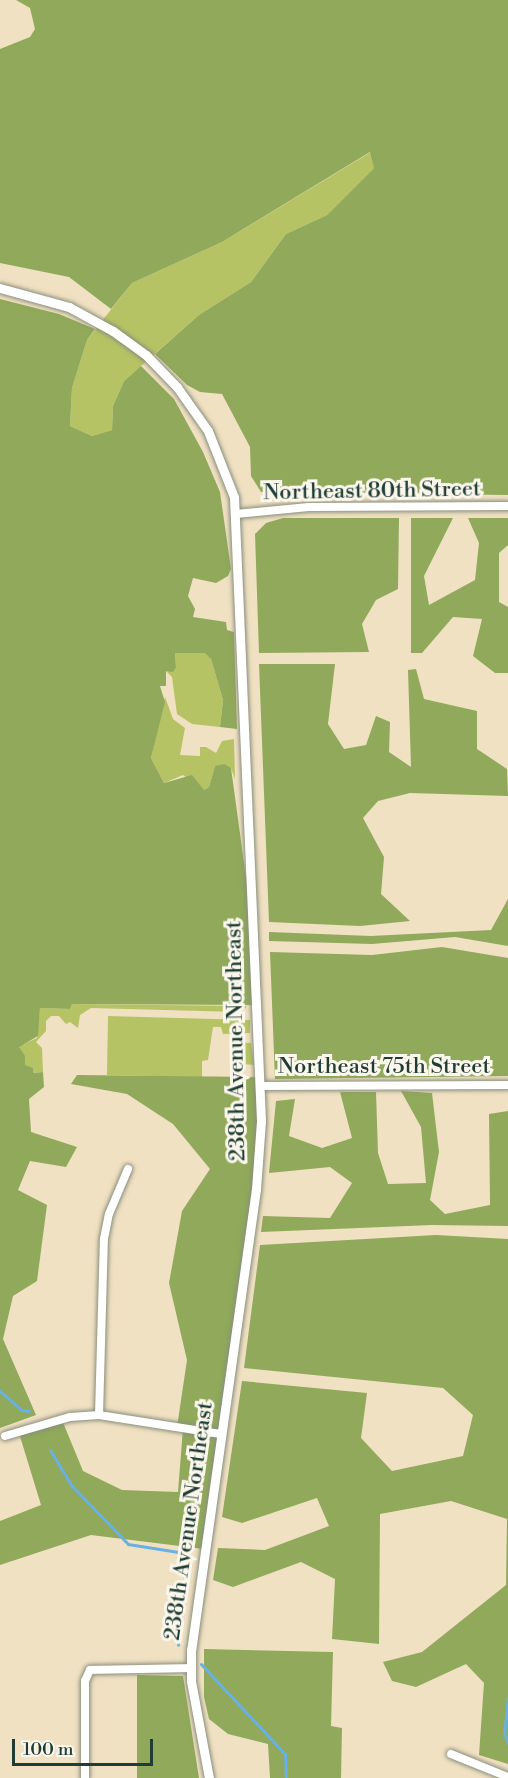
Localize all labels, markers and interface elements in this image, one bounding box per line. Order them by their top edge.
street label: Northeast 80th Street [263,476,481,506]
street label: 238th Avenue Northeast [221,921,251,1161]
street label: Northeast 75th Street [278,1054,490,1080]
street label: 238th Avenue Northeast [159,1400,219,1642]
scale bar [15,1727,156,1765]
text: 100 m [23,1738,74,1761]

